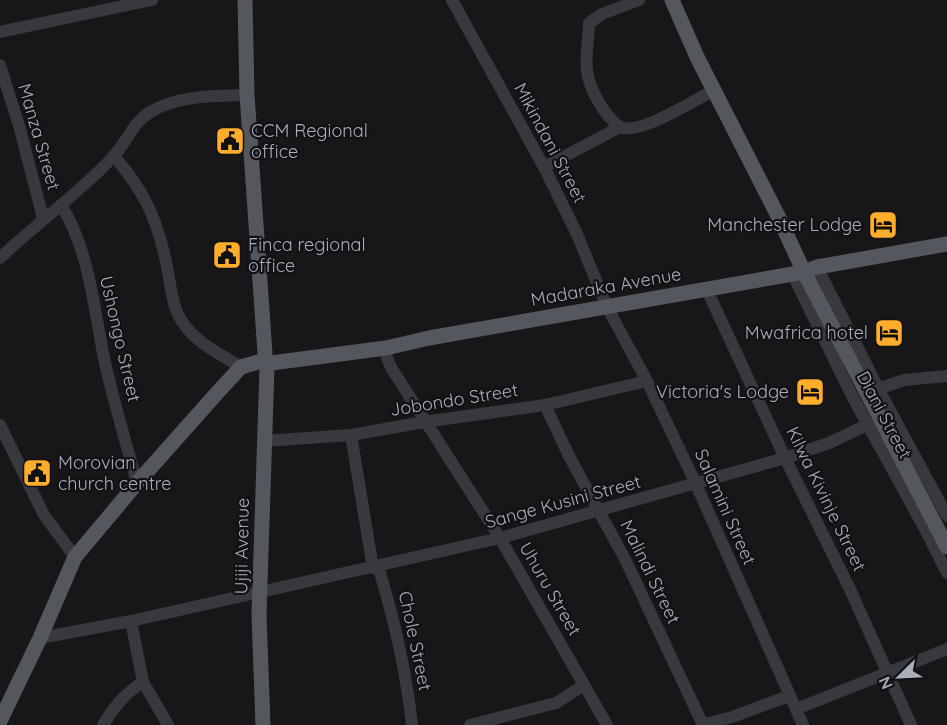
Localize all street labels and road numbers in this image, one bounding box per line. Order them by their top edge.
street label: Mikindani Street [509,79,592,207]
street label: Manza Street [13,81,66,193]
street label: Madaraka Avenue [529,262,683,311]
street label: Ushongo Street [95,274,146,404]
street label: Diani Street [852,367,917,463]
street label: Jobondo Street [388,378,520,421]
street label: Kilwa Kivinje Street [781,423,871,575]
street label: Salamini Street [690,445,761,568]
street label: Sange Kusini Street [483,470,643,533]
street label: Ujiji Avenue [229,497,254,595]
street label: Malindi Street [615,516,686,628]
street label: Uhuru Street [514,538,587,640]
street label: Chole Street [394,589,437,693]

